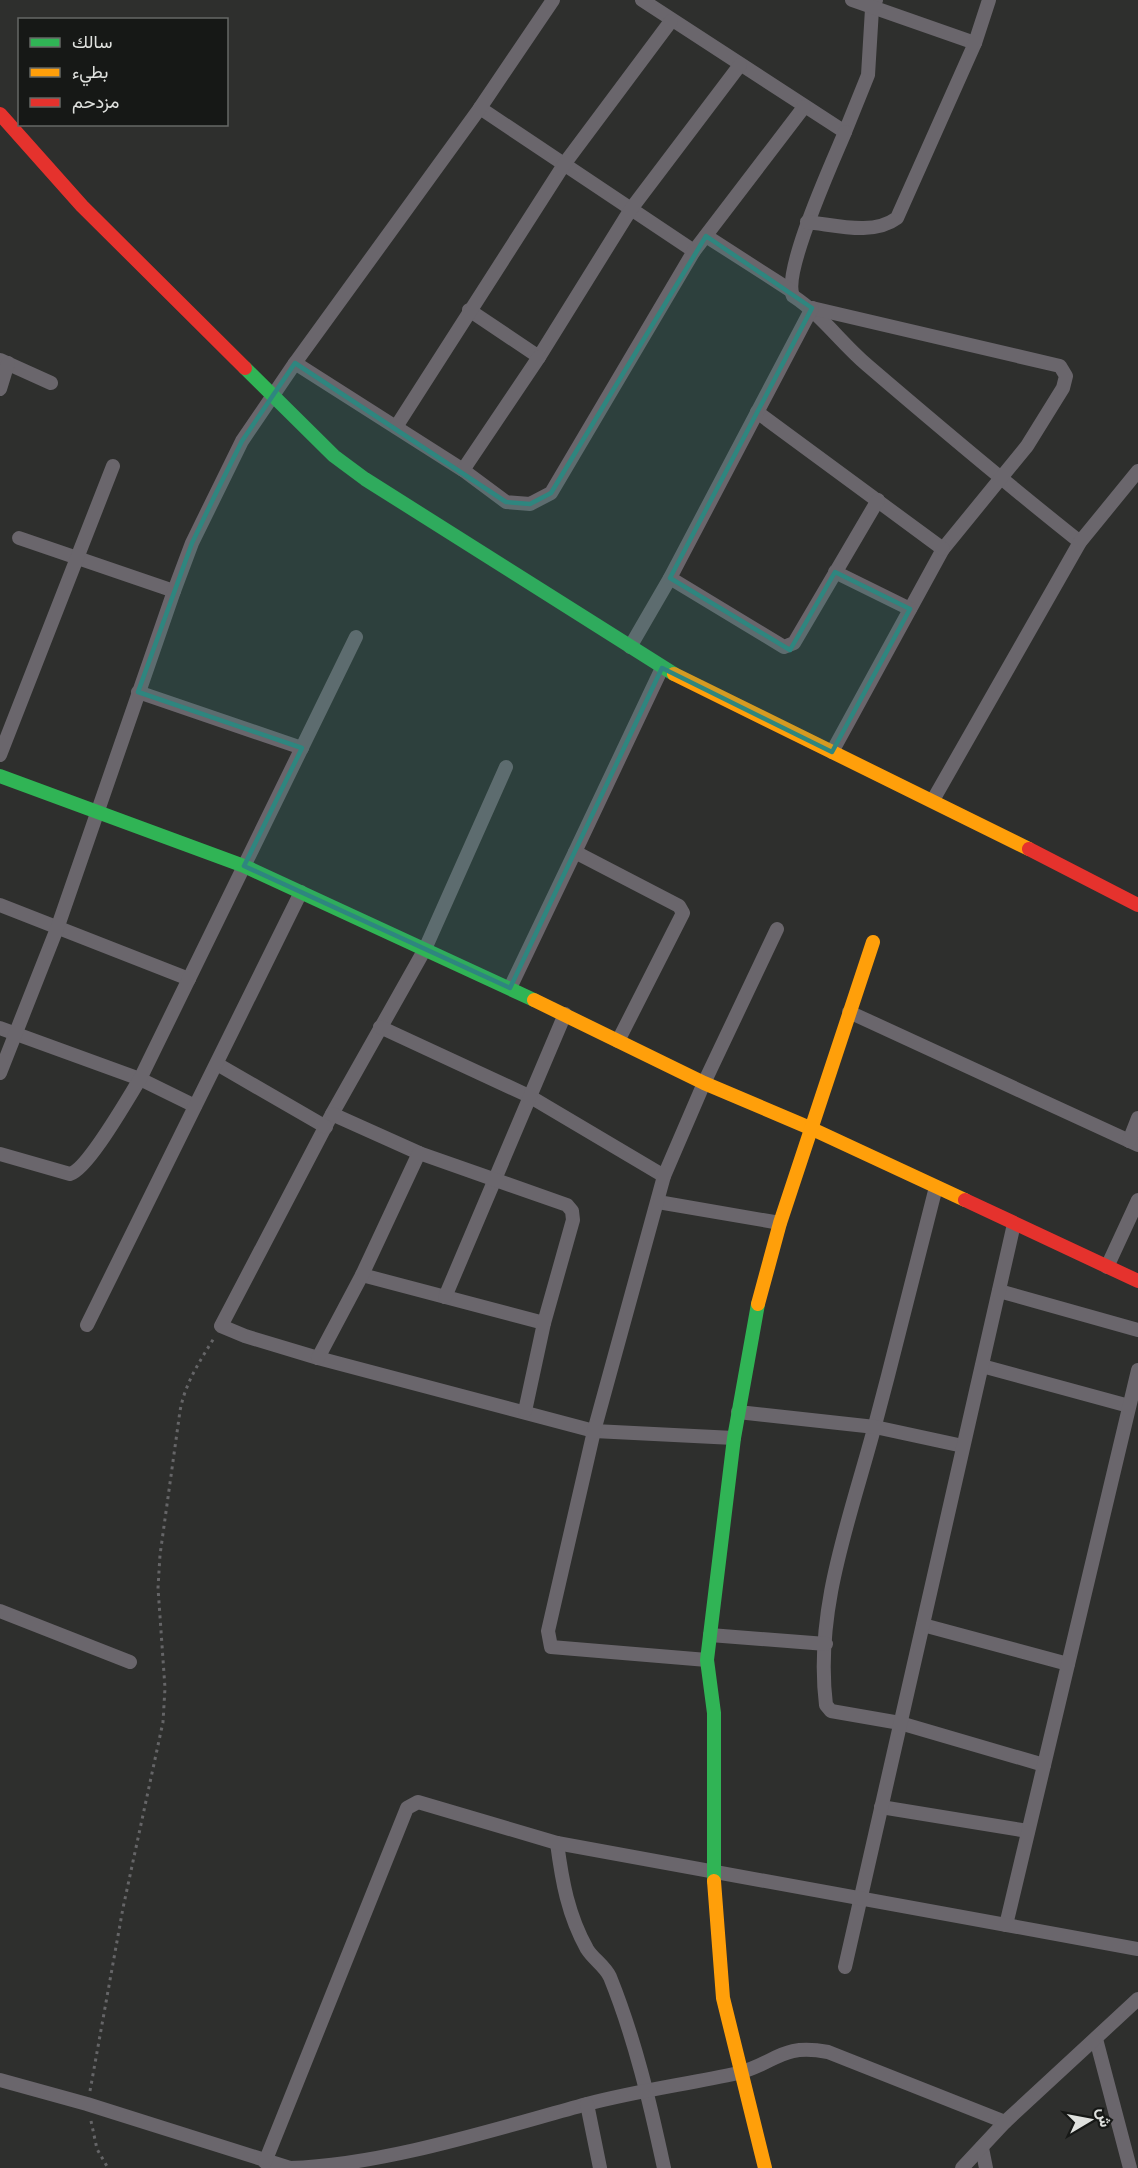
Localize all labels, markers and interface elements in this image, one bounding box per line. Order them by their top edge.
legend [18,18,228,126]
text: سالك [72,30,112,52]
text: بطيء [72,60,108,87]
text: مزدحم [72,90,119,114]
north arrow [1060,2090,1120,2150]
text: ش [1093,2106,1116,2129]

